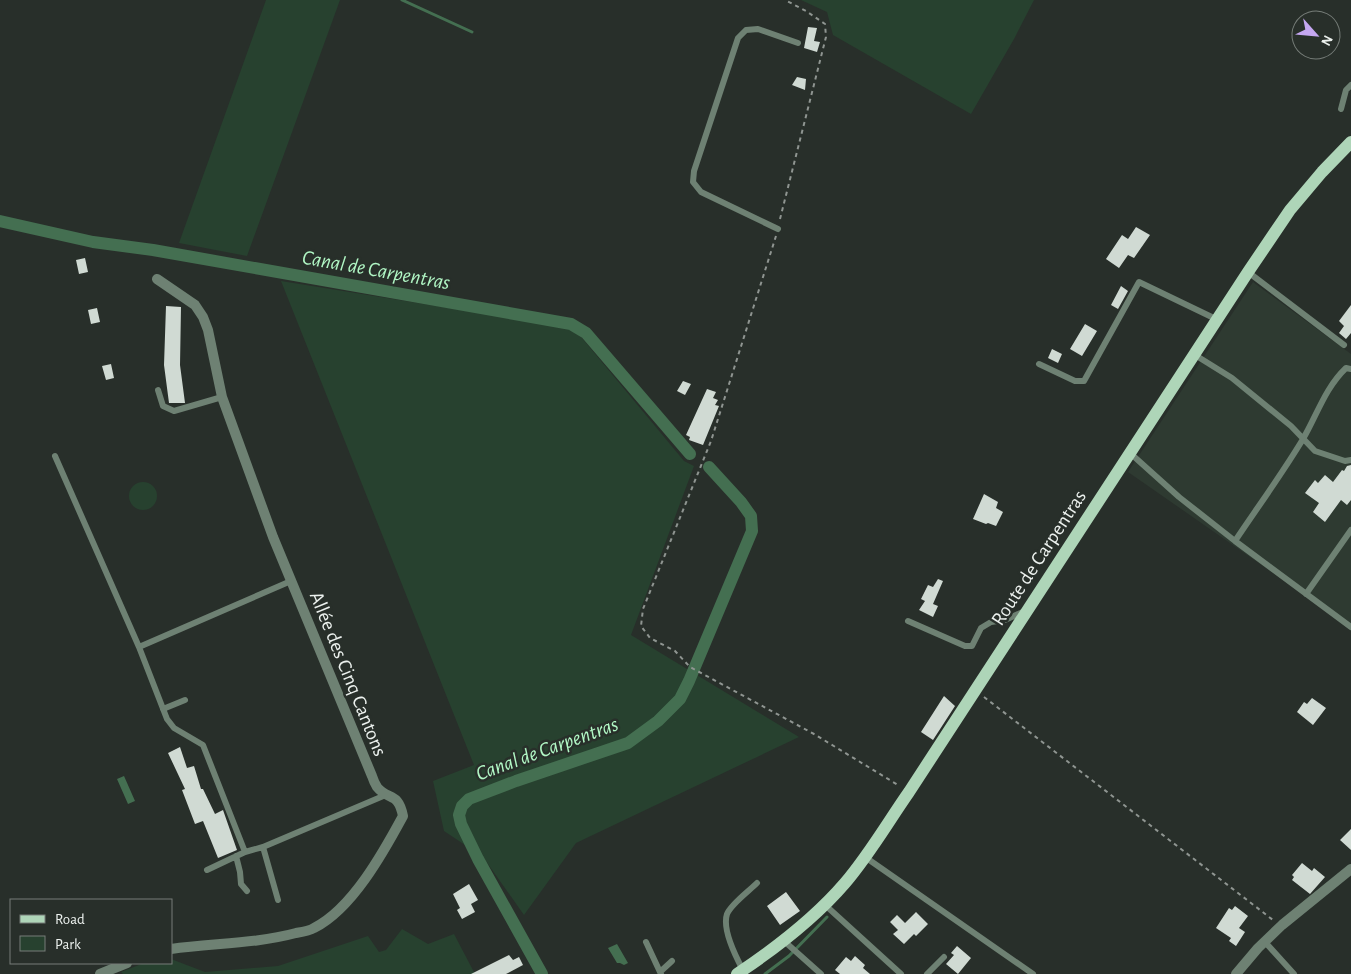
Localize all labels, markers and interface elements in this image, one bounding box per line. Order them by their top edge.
north arrow [1291,10,1341,60]
text: N [1318,33,1335,48]
water label: Canal de Carpentras [300,247,452,294]
street label: Route de Carpentras [988,487,1090,629]
street label: Allée des Cinq Cantons [306,589,390,759]
water label: Canal de Carpentras [473,713,622,785]
legend [10,899,172,964]
text: Road [55,912,85,927]
text: Park [55,937,81,952]

